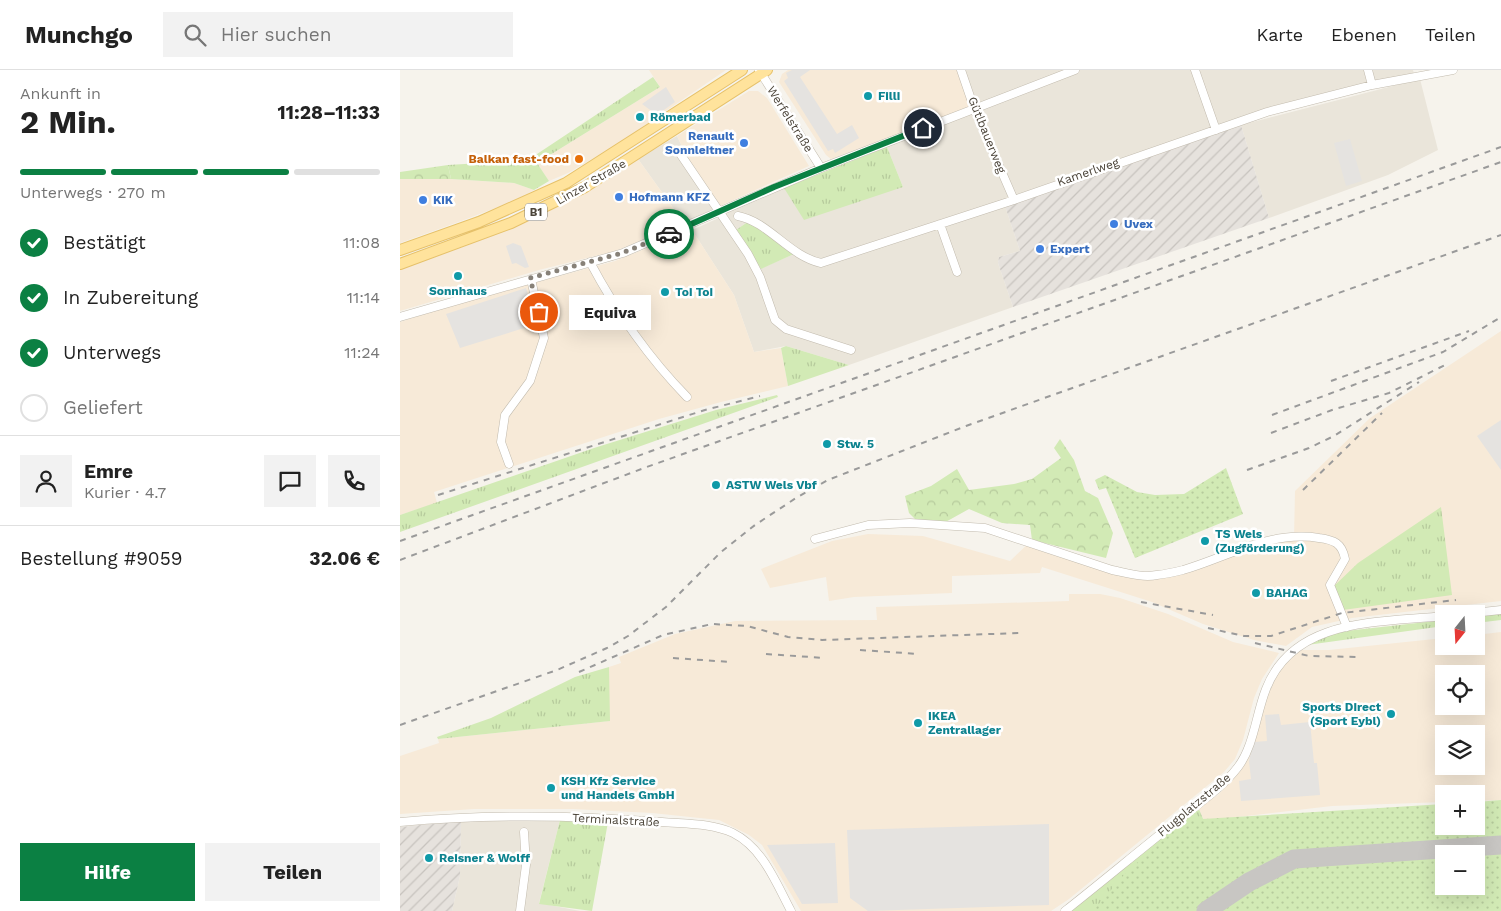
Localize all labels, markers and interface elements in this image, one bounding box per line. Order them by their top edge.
search box [163,12,513,57]
text: Munchgo [25,21,133,49]
icon: search [181,21,209,49]
text: Hier suchen [221,23,331,46]
text: Karte [1257,24,1303,45]
text: Ebenen [1331,24,1397,45]
text: Teilen [1425,24,1476,45]
street label: Werfelstraße [764,83,816,155]
text: Ankunft in [20,84,101,103]
place label: Filli [878,89,900,103]
marker: Filli [862,90,874,102]
street label: Gütlbauerweg [965,95,1009,176]
text: 11:28–11:33 [278,101,380,124]
text: 2 Min. [20,103,116,141]
pin [902,107,944,149]
place label: Römerbad [650,110,711,124]
marker: Römerbad [634,111,646,123]
icon: home [909,114,937,142]
place label: Renault Sonnleitner [665,129,735,157]
marker: Renault Sonnleitner [738,137,750,149]
place label: Balkan fast-food [469,152,569,166]
marker: Balkan fast-food [573,153,585,165]
street label: Kamerlweg [1055,155,1121,189]
street label: Linzer Straße [554,156,628,208]
text: Unterwegs · 270 m [20,183,166,202]
place label: Hofmann KFZ [629,190,710,204]
marker: Hofmann KFZ [613,191,625,203]
place label: KiK [433,193,454,207]
marker: KiK [417,194,429,206]
road number: B1 [525,204,547,220]
courier [644,209,694,259]
place label: Uvex [1124,217,1153,231]
marker: Uvex [1108,218,1120,230]
icon: car [655,220,683,248]
icon: check [20,229,48,257]
text: Bestätigt [63,231,146,254]
text: 11:08 [343,233,380,252]
place label: Expert [1050,242,1090,256]
marker: Expert [1034,243,1046,255]
marker: Sonnhaus [452,270,464,282]
icon: check [20,284,48,312]
place label: Sonnhaus [429,284,488,298]
place label: Toi Toi [675,285,713,299]
text: In Zubereitung [63,286,198,309]
marker: Toi Toi [659,286,671,298]
text: 11:14 [347,288,380,307]
pin [518,291,560,333]
callout: Equiva [569,294,652,330]
icon: bag [525,298,553,326]
text: Equiva [584,303,636,322]
icon: check [20,339,48,367]
text: Unterwegs [63,341,161,364]
text: 11:24 [344,343,380,362]
text: Geliefert [63,396,143,419]
place label: Stw. 5 [837,437,874,451]
marker: Stw. 5 [821,438,833,450]
button: person [20,455,72,507]
button: chat [264,455,316,507]
button: phone [328,455,380,507]
text: Emre [84,460,133,483]
place label: ASTW Wels Vbf [726,478,817,492]
marker: ASTW Wels Vbf [710,479,722,491]
text: Kurier · 4.7 [84,483,166,502]
place label: TS Wels (Zugförderung) [1215,527,1305,555]
marker: TS Wels (Zugförderung) [1199,535,1211,547]
text: Bestellung #9059 [20,547,182,570]
text: 32.06 € [309,547,380,570]
place label: BAHAG [1266,586,1308,600]
marker: BAHAG [1250,587,1262,599]
north arrow [1435,605,1485,655]
map controls [1435,605,1485,895]
button: locate [1435,665,1485,715]
place label: Sports Direct (Sport Eybl) [1302,700,1382,728]
marker: Sports Direct (Sport Eybl) [1385,708,1397,720]
place label: IKEA Zentrallager [928,709,1002,737]
marker: IKEA Zentrallager [912,717,924,729]
button: layers [1435,725,1485,775]
street label: Flugplatzstraße [1155,770,1233,840]
place label: KSH Kfz Service und Handels GmbH [561,774,675,802]
marker: KSH Kfz Service und Handels GmbH [545,782,557,794]
button: + [1435,785,1485,835]
street label: Terminalstraße [572,811,660,829]
button: Hilfe [20,843,195,901]
button: Teilen [205,843,380,901]
button: − [1435,845,1485,895]
place label: Reisner & Wolff [439,851,530,865]
marker: Reisner & Wolff [423,852,435,864]

